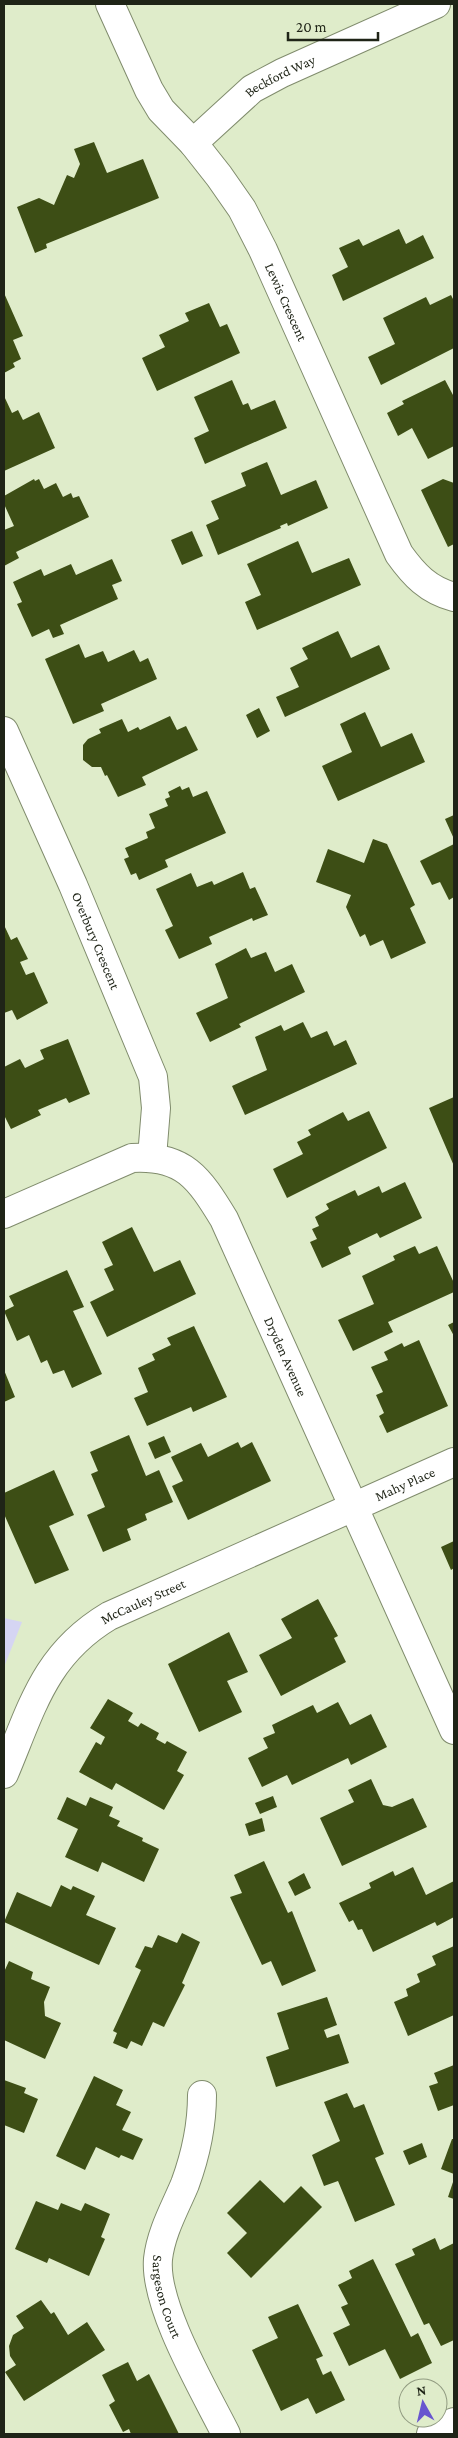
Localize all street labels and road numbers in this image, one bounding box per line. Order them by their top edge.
street label: Beckford Way [241,51,318,100]
street label: Lewis Crescent [262,260,311,344]
street label: Overbury Crescent [69,889,124,992]
street label: Dryden Avenue [261,1314,311,1399]
street label: Mahy Place [372,1464,437,1504]
street label: McCauley Street [97,1575,188,1627]
street label: Sargeson Court [150,2254,185,2341]

